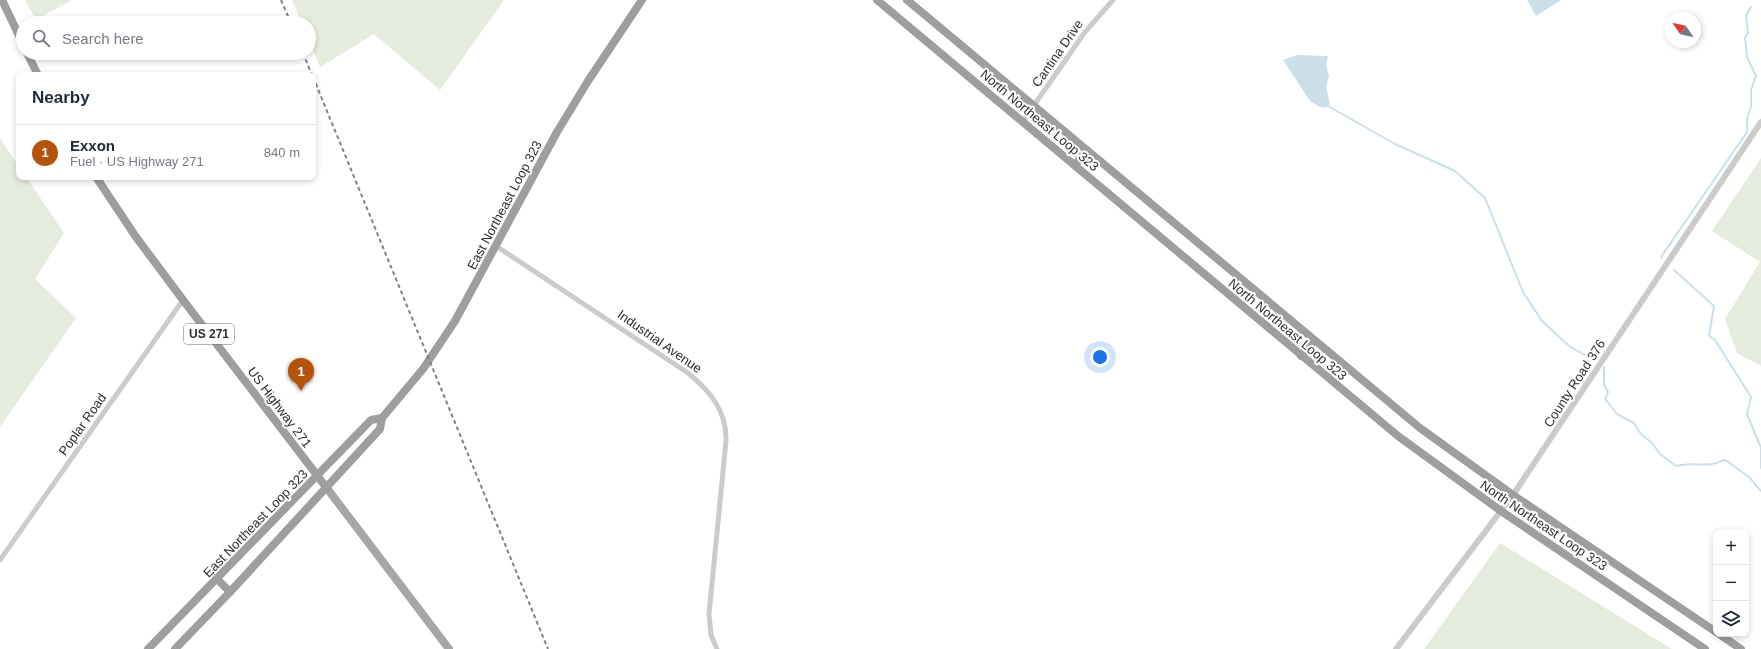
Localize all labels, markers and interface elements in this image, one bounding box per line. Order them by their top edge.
north arrow [1665,12,1701,48]
search box [16,16,316,60]
street label: Cantina Drive [1029,17,1086,90]
icon: search [30,27,52,49]
text: Search here [62,30,144,47]
street label: North Northeast Loop 323 [978,67,1102,174]
text: Nearby [32,88,90,107]
text: Exxon [70,137,115,154]
street label: East Northeast Loop 323 [464,138,545,272]
text: 1 [41,145,49,160]
text: 840 m [264,145,300,160]
text: Fuel · US Highway 271 [70,154,204,169]
street label: North Northeast Loop 323 [1226,276,1350,383]
street label: Industrial Avenue [615,307,705,376]
road number: US 271 [184,324,234,344]
street label: County Road 376 [1541,337,1608,430]
your location [1090,347,1110,367]
pin: 1 [288,358,314,391]
street label: US Highway 271 [245,364,315,450]
street label: Poplar Road [56,390,109,458]
street label: East Northeast Loop 323 [200,466,311,580]
street label: North Northeast Loop 323 [1478,477,1610,573]
map controls [1713,529,1749,637]
button: + [1713,529,1749,565]
button: − [1713,565,1749,601]
button: layers [1713,601,1749,637]

